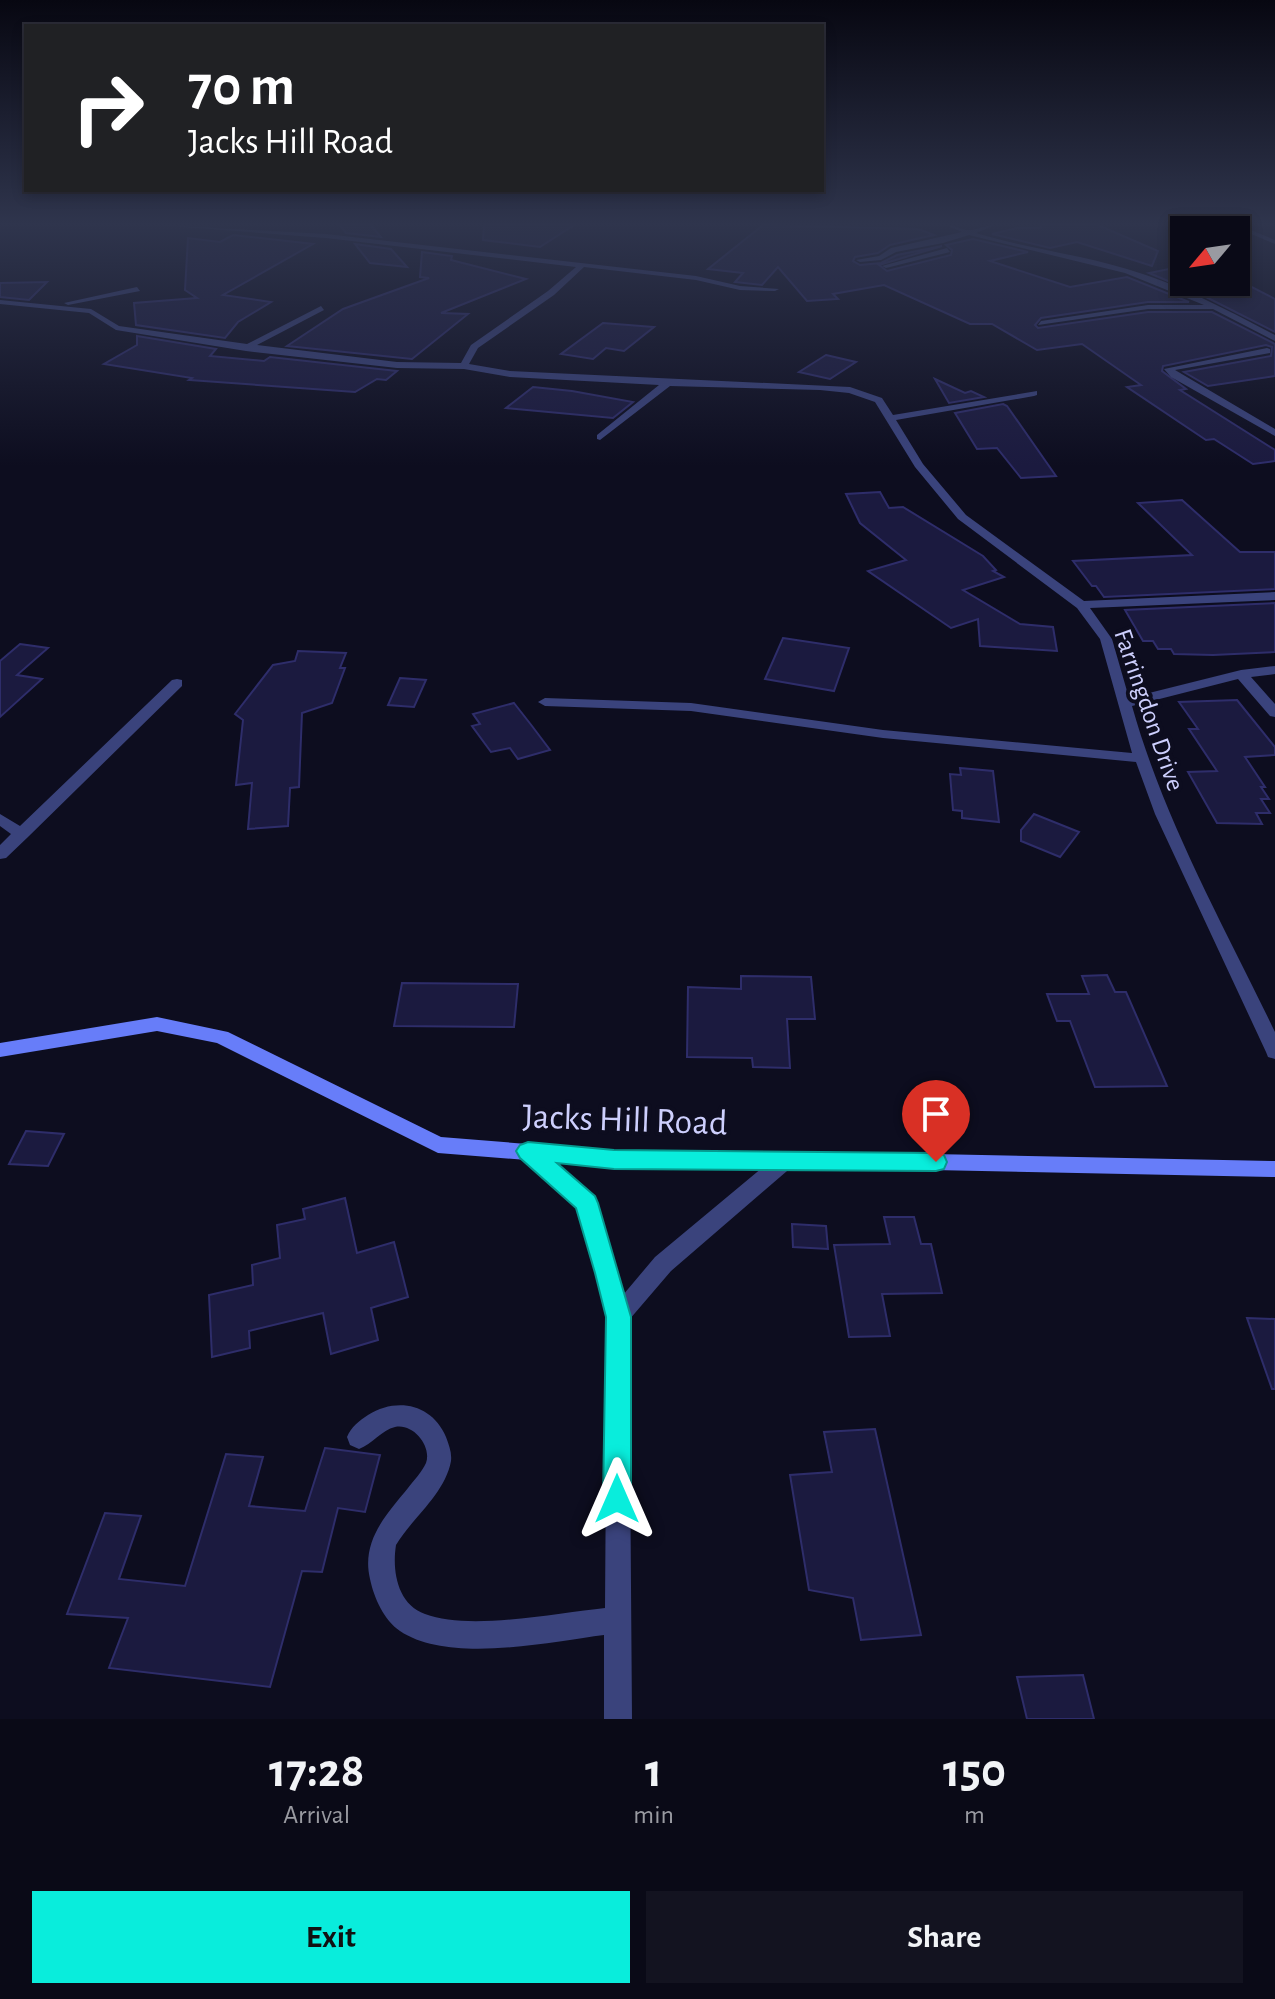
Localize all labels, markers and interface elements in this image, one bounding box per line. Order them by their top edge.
icon: right [56,56,160,160]
text: 70 m [188,59,295,115]
text: Jacks Hill Road [188,124,393,160]
north arrow [1170,216,1250,296]
map controls [1170,216,1250,296]
street label: Farringdon Drive [1109,626,1189,794]
pin [902,1080,970,1162]
icon: arrive [914,1092,958,1136]
street label: Jacks Hill Road [522,1098,728,1142]
position arrow [575,1457,659,1541]
text: 17:28 [269,1748,364,1796]
text: 1 [645,1748,662,1796]
text: 150 [943,1748,1006,1796]
text: Arrival [283,1802,350,1828]
text: min [633,1802,674,1828]
text: m [964,1802,985,1828]
button: Exit [32,1891,630,1983]
button: Share [646,1891,1243,1983]

